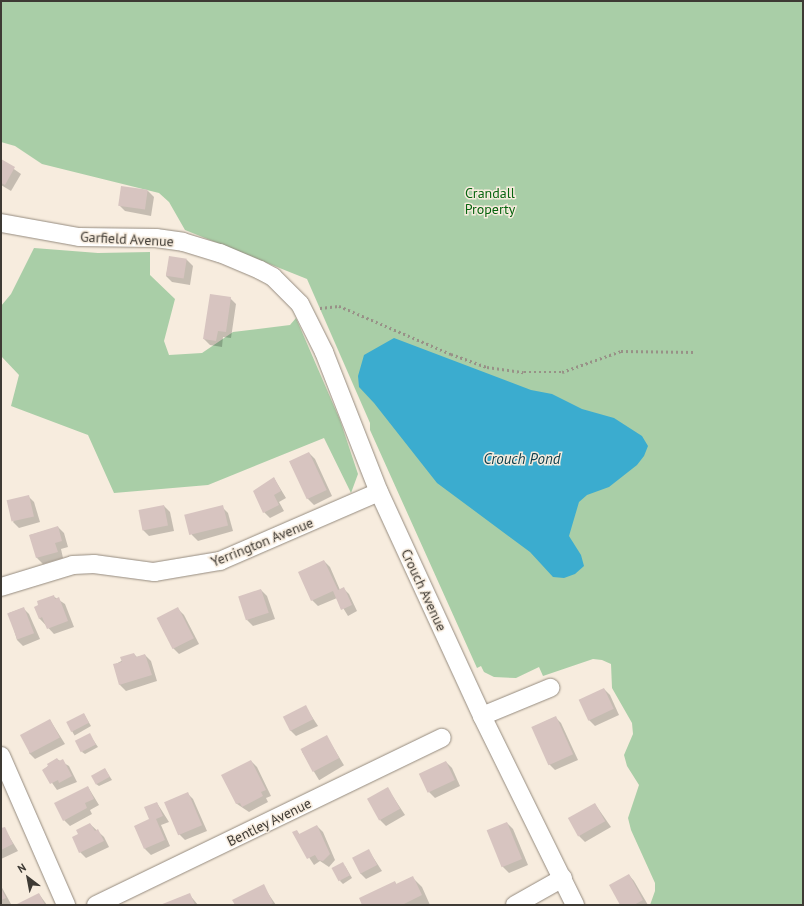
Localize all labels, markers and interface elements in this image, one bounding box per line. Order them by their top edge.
park label: Crandall Property [465,185,515,218]
street label: Garfield Avenue [80,228,174,250]
water label: Crouch Pond [484,450,560,468]
street label: Yerrington Avenue [208,514,316,570]
street label: Crouch Avenue [398,546,450,634]
street label: Bentley Avenue [224,794,314,850]
north arrow [8,858,48,898]
text: N [15,860,28,876]

